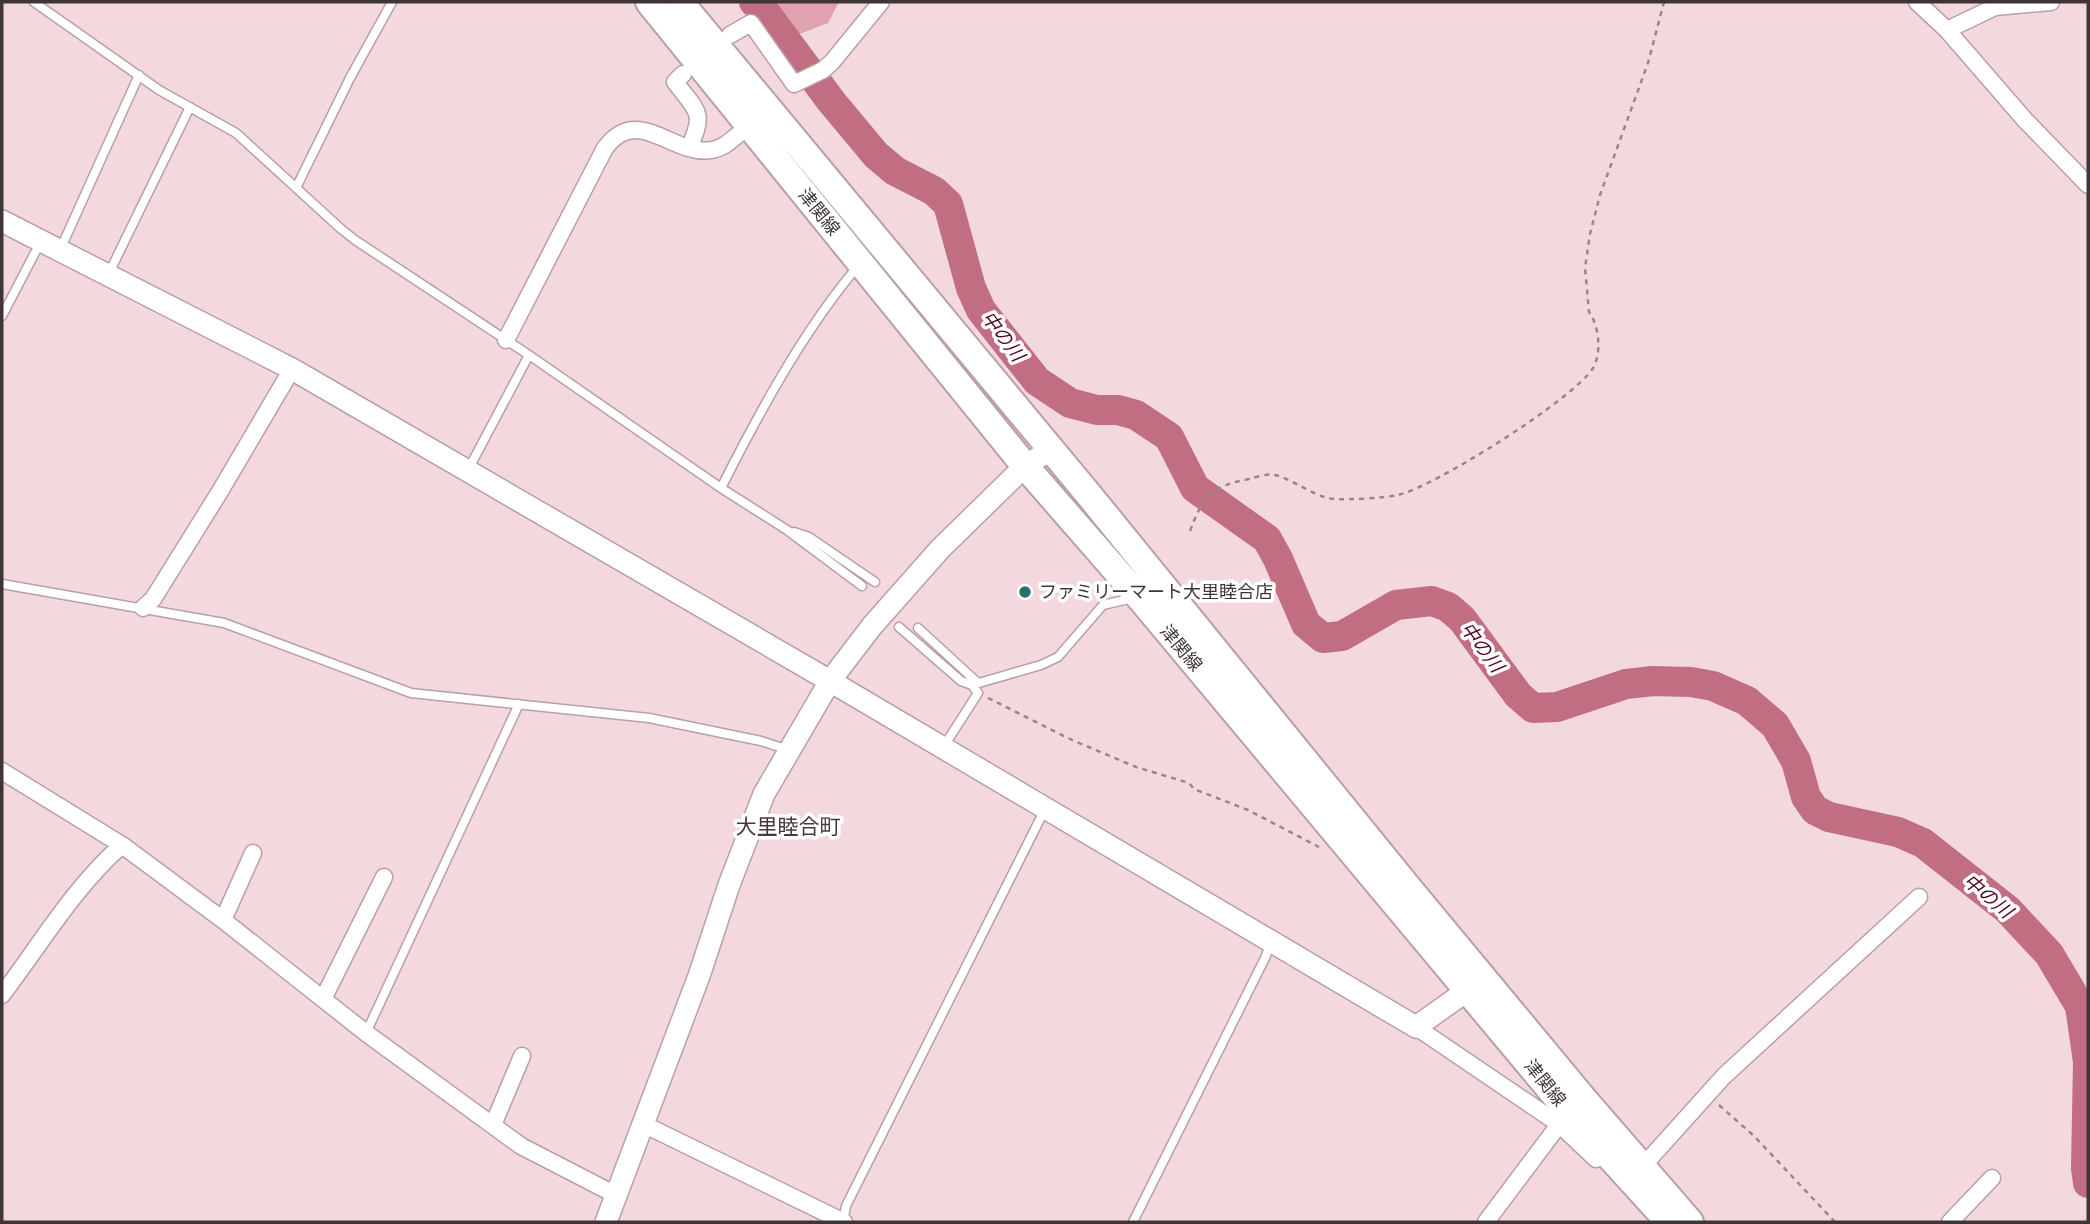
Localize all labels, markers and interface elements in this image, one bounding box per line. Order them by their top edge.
street label: 津関線 [793,184,845,240]
water label: 中の川 [977,306,1031,367]
place label: ファミリーマート大里睦合店 [1039,581,1273,603]
marker: ファミリーマート大里睦合店 [1017,584,1033,600]
water label: 中の川 [1456,617,1510,678]
street label: 津関線 [1155,620,1207,676]
district label: 大里睦合町 [736,814,841,839]
water label: 中の川 [1959,869,2019,924]
street label: 津関線 [1519,1055,1571,1111]

